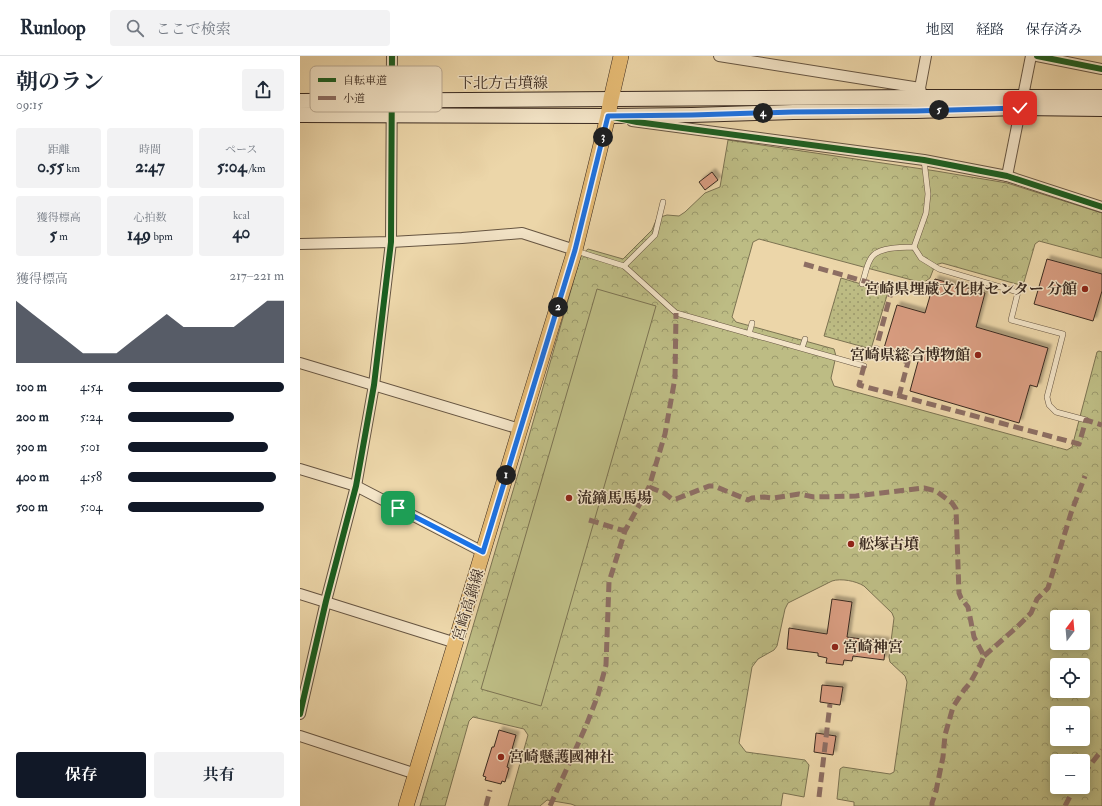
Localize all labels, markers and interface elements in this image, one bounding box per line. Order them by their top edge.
search box [110,10,390,46]
text: Runloop [20,16,86,40]
icon: search [124,17,146,39]
text: ここで検索 [156,20,231,39]
text: 地図 [926,21,954,38]
text: 経路 [976,21,1004,38]
text: 保存済み [1026,21,1082,38]
legend [310,66,442,112]
text: 朝のラン [16,68,104,96]
button: share [242,69,284,111]
text: 自転車道 [343,74,387,87]
street label: 下北方古墳線 [458,74,548,93]
pin [1003,91,1037,125]
text: 小道 [343,92,365,105]
text: 09:15 [16,97,43,113]
icon: check [1009,97,1031,119]
pin: 5 [929,100,949,120]
pin: 4 [753,103,773,123]
text: 5 [937,103,941,116]
text: 4 [760,106,766,119]
pin: 3 [593,127,613,147]
text: 3 [601,130,605,143]
text: 距離 [48,143,70,156]
text: 時間 [139,143,161,156]
text: ペース [225,143,258,156]
text: 0.55 [37,156,64,177]
text: 2:47 [135,156,165,177]
text: 5:04 [217,156,247,177]
text: km [64,162,80,175]
text: /km [247,162,266,175]
text: kcal [233,209,250,222]
text: 獲得標高 [37,211,81,224]
text: 心拍数 [133,211,166,224]
text: 40 [232,222,250,243]
text: 5 [49,224,57,245]
text: 149 [127,224,151,245]
text: m [57,230,68,243]
text: bpm [151,230,173,243]
text: 217–221 m [230,268,284,284]
text: 獲得標高 [16,271,68,287]
place label: 宮崎県埋蔵文化財センター 分館 [864,280,1077,299]
marker: 宮崎県埋蔵文化財センター 分館 [1080,284,1090,294]
pin: 2 [548,297,568,317]
text: 2 [555,300,561,313]
place label: 宮崎県総合博物館 [850,346,970,365]
marker: 宮崎県総合博物館 [973,350,983,360]
text: 100 m [16,379,47,395]
text: 4:54 [80,379,103,395]
text: 200 m [16,409,49,425]
text: 5:24 [80,409,103,425]
text: 300 m [16,439,47,455]
text: 5:01 [80,439,100,455]
pin: 1 [496,465,516,485]
text: 1 [504,468,508,481]
text: 400 m [16,469,49,485]
text: 4:58 [80,469,102,485]
place label: 流鏑馬馬場 [577,489,652,508]
pin [381,491,415,525]
marker: 流鏑馬馬場 [564,493,574,503]
icon: arrive [387,497,409,519]
text: 500 m [16,499,48,515]
text: 5:04 [80,499,103,515]
place label: 舩塚古墳 [859,535,919,554]
marker: 舩塚古墳 [846,539,856,549]
street label: 宮崎高鍋線 [448,566,489,644]
north arrow [1050,610,1090,650]
map controls [1050,610,1090,794]
place label: 宮崎神宮 [843,638,903,657]
marker: 宮崎神宮 [830,642,840,652]
button: locate [1050,658,1090,698]
button: + [1050,706,1090,746]
place label: 宮崎懸護國神社 [509,748,614,767]
button: 保存 [16,752,146,798]
button: 共有 [154,752,284,798]
marker: 宮崎懸護國神社 [496,752,506,762]
button: − [1050,754,1090,794]

